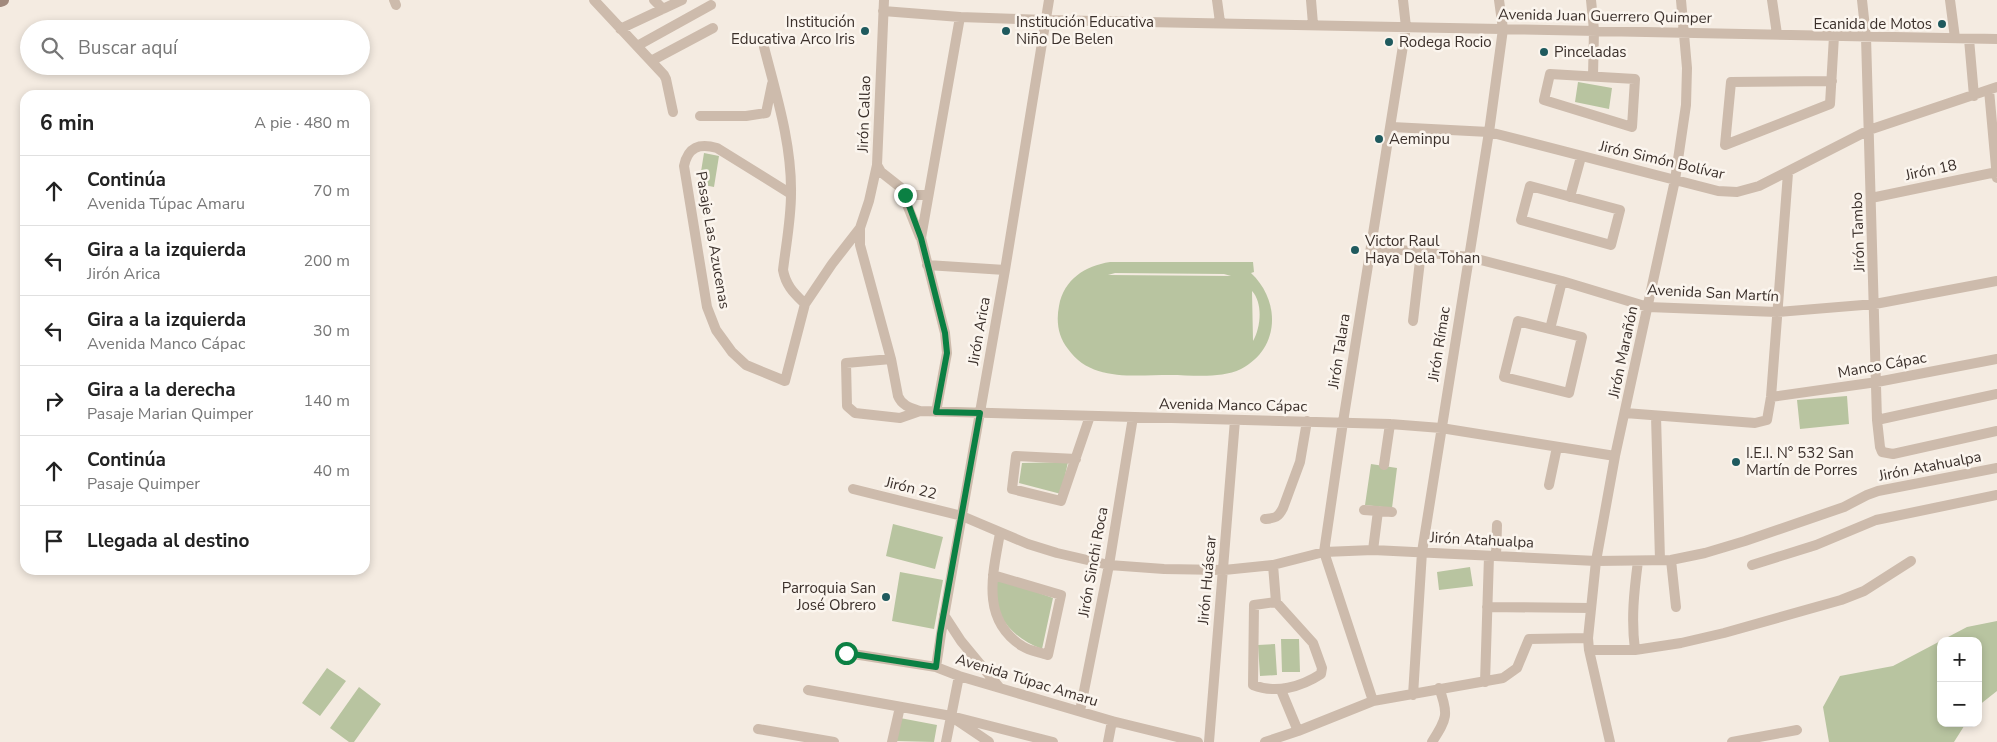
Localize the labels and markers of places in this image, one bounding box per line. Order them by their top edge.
place label: Institución Educativa Arco Iris [731,12,855,49]
place label: Institución Educativa Niño De Belen [1016,12,1154,49]
place label: Ecanida de Motos [1814,14,1932,34]
marker: Ecanida de Motos [1936,18,1948,30]
marker: Institución Educativa Arco Iris [859,25,871,37]
marker: Institución Educativa Niño De Belen [1000,25,1012,37]
place label: Rodega Rocio [1399,32,1492,52]
marker: Rodega Rocio [1383,36,1395,48]
place label: Pinceladas [1554,42,1627,62]
marker: Pinceladas [1538,46,1550,58]
place label: Aeminpu [1389,129,1450,149]
marker: Aeminpu [1373,133,1385,145]
place label: Victor Raul Haya Dela Tohan [1364,231,1480,268]
marker: Victor Raul Haya Dela Tohan [1349,244,1361,256]
place label: I.E.I. N° 532 San Martín de Porres [1746,443,1858,480]
marker: I.E.I. N° 532 San Martín de Porres [1730,456,1742,468]
place label: Parroquia San José Obrero [782,578,876,615]
marker: Parroquia San José Obrero [880,591,892,603]

